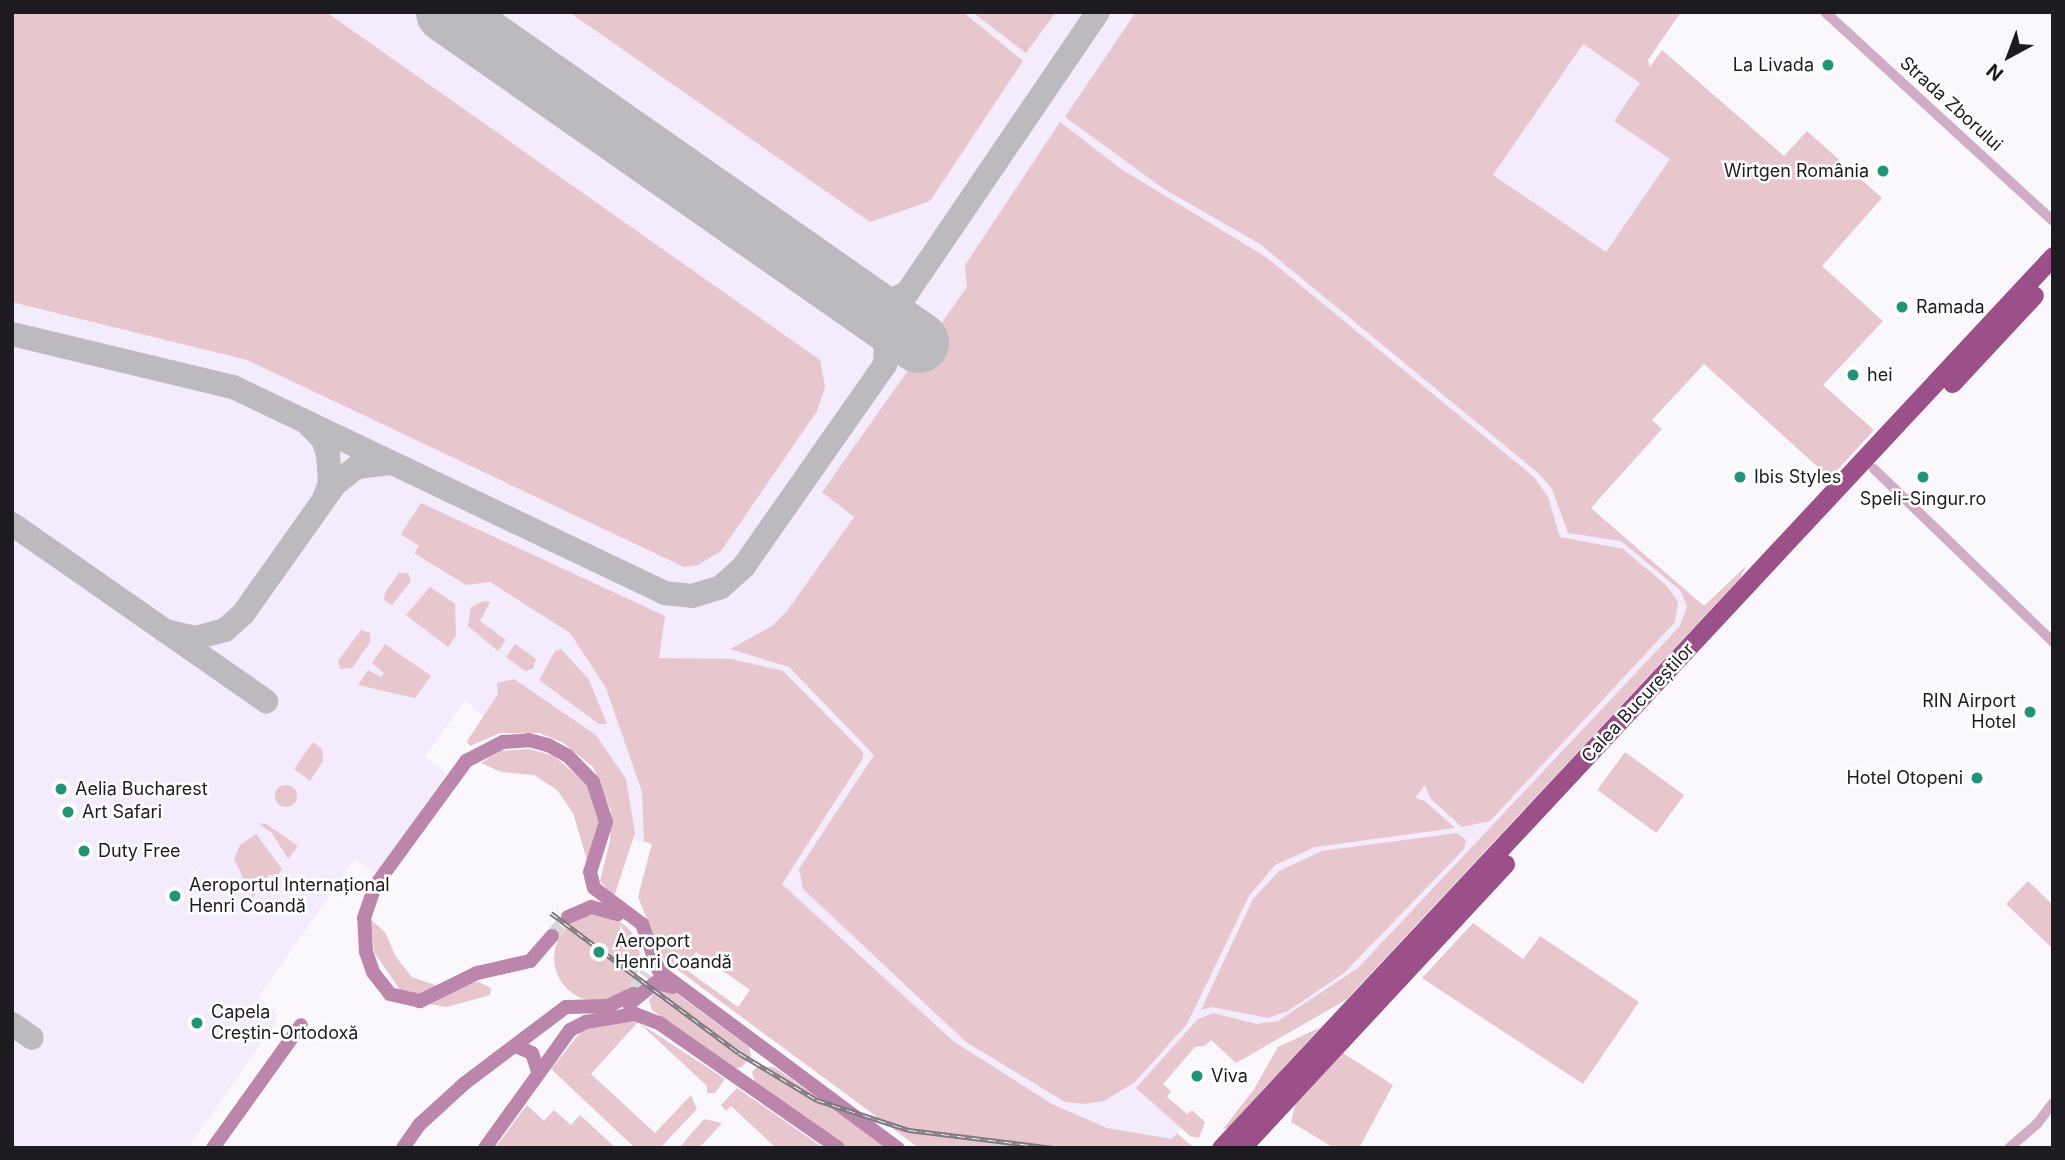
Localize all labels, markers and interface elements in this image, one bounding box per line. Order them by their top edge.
north arrow [1974,21,2044,91]
street label: Strada Zborului [1895,52,2007,156]
place label: La Livada [1733,54,1814,76]
marker: La Livada [1820,57,1836,73]
text: N [1982,59,2008,86]
place label: Wirtgen România [1724,160,1869,182]
marker: Wirtgen România [1875,163,1891,179]
place label: Ramada [1916,296,1985,318]
marker: Ramada [1894,299,1910,315]
place label: hei [1867,364,1892,386]
marker: hei [1845,367,1861,383]
place label: Ibis Styles [1754,466,1841,488]
marker: Ibis Styles [1732,469,1748,485]
marker: Speli-Singur.ro [1915,469,1931,485]
place label: Speli-Singur.ro [1860,488,1986,510]
street label: Calea Bucureștilor [1577,639,1699,767]
place label: RIN Airport Hotel [1922,691,2016,734]
marker: RIN Airport Hotel [2022,704,2038,720]
place label: Hotel Otopeni [1846,767,1963,789]
marker: Hotel Otopeni [1969,770,1985,786]
place label: Aelia Bucharest [75,778,208,800]
marker: Aelia Bucharest [53,781,69,797]
place label: Art Safari [82,801,162,823]
marker: Art Safari [60,804,76,820]
place label: Duty Free [98,840,181,862]
marker: Duty Free [76,843,92,859]
place label: Aeroportul Internațional Henri Coandă [189,875,390,917]
marker: Aeroportul Internațional Henri Coandă [167,888,183,904]
place label: Aeroport Henri Coandă [615,931,732,974]
marker: Aeroport Henri Coandă [589,942,609,962]
place label: Capela Creștin-Ortodoxă [211,1002,358,1044]
marker: Capela Creștin-Ortodoxă [189,1015,205,1031]
place label: Viva [1211,1065,1248,1087]
marker: Viva [1189,1068,1205,1084]

